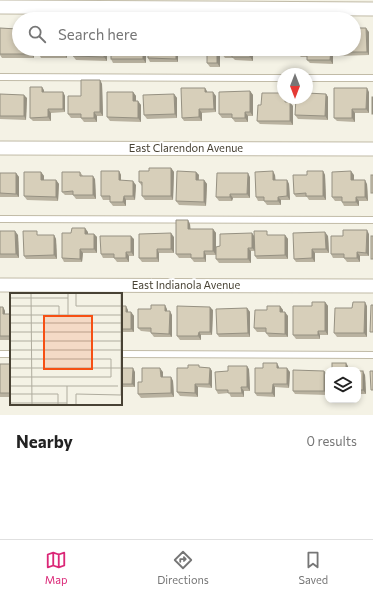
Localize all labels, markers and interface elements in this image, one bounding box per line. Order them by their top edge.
search box [12,12,361,56]
icon: search [26,23,48,45]
text: Search here [58,25,137,43]
north arrow [277,68,313,104]
street label: East Clarendon Avenue [129,141,243,154]
street label: East Indianola Avenue [132,278,240,291]
inset map [10,293,122,405]
map controls [325,367,361,403]
button: layers [325,367,361,403]
text: Nearby [16,431,73,452]
text: 0 results [306,433,357,449]
tab: Map [45,549,68,586]
tab: Directions [157,549,209,586]
tab: Saved [298,549,328,586]

